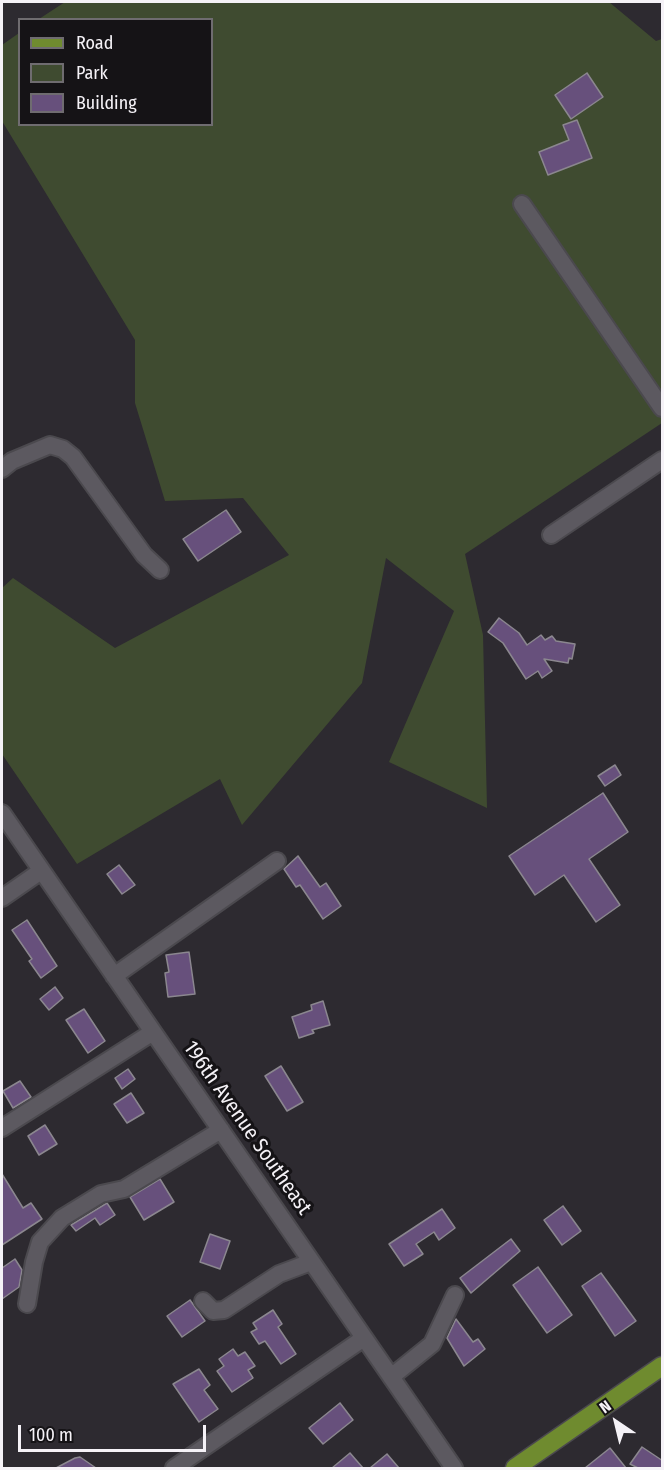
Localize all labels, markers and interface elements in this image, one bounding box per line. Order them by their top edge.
legend [18,18,213,126]
text: Road [76,32,113,54]
text: Park [76,62,108,84]
text: Building [76,92,137,114]
street label: 196th Avenue Southeast [178,1036,316,1220]
north arrow [586,1392,646,1452]
text: N [596,1396,615,1417]
scale bar [21,1413,208,1451]
text: 100 m [29,1424,73,1446]

